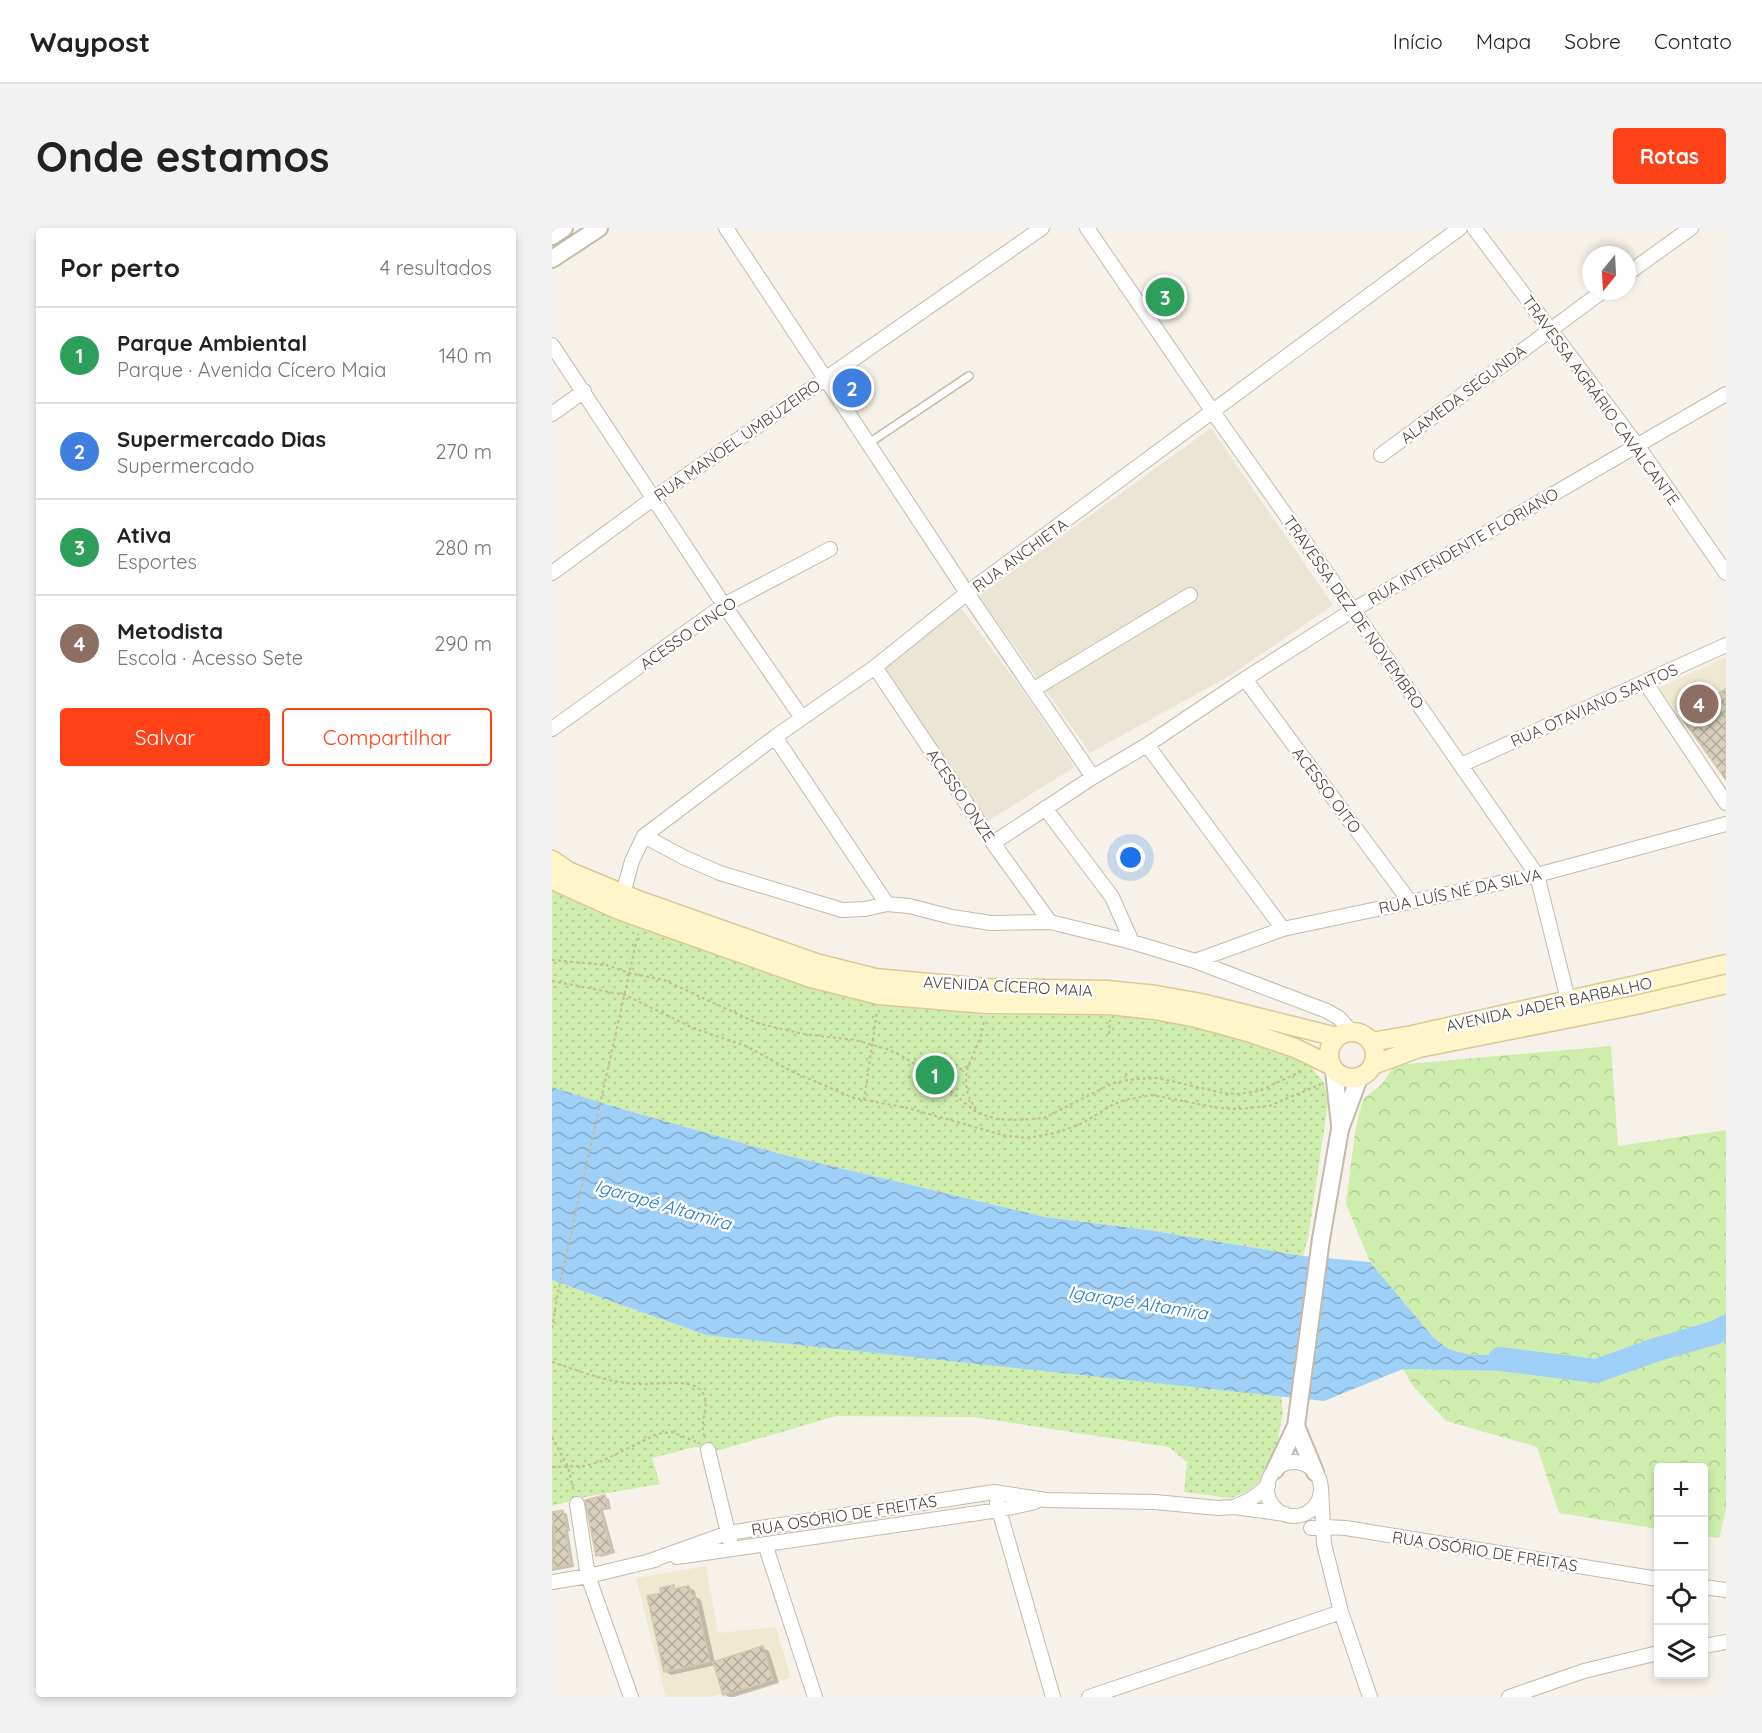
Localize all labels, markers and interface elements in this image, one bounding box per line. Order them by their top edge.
text: Waypost [30,24,150,59]
text: Início [1393,28,1443,54]
text: Mapa [1476,28,1531,54]
text: Sobre [1564,28,1621,54]
text: Contato [1654,28,1732,54]
button: Rotas [1613,128,1726,184]
text: Onde estamos [36,130,330,183]
north arrow [1582,246,1636,300]
text: Por perto [60,251,180,284]
text: 4 resultados [380,255,492,280]
pin: 3 [1146,274,1184,320]
street label: TRAVESSA AGRÁRIO CAVALCANTE [1518,291,1684,509]
text: Parque Ambiental [117,329,307,357]
street label: ALAMEDA SEGUNDA [1396,340,1530,448]
text: 1 [76,343,83,368]
text: 140 m [439,343,492,368]
text: Parque · Avenida Cícero Maia [117,357,386,382]
pin: 2 [832,366,872,410]
street label: RUA MANOEL UMBUZEIRO [650,375,824,505]
text: Supermercado Dias [117,425,326,453]
text: 2 [74,439,85,464]
text: 270 m [435,439,492,464]
text: Supermercado [117,453,254,478]
street label: RUA INTENDENTE FLORIANO [1364,483,1562,609]
street label: TRAVESSA DEZ DE NOVEMBRO [1279,511,1429,713]
street label: RUA ANCHIETA [968,514,1072,596]
text: Ativa [117,521,171,549]
text: 3 [74,535,85,560]
text: 280 m [435,535,492,560]
text: Esportes [117,549,197,574]
street label: ACESSO CINCO [636,592,740,674]
text: Metodista [117,617,223,645]
text: 4 [74,631,85,656]
text: 290 m [434,631,492,656]
text: Escola · Acesso Sete [117,645,303,670]
street label: RUA OTAVIANO SANTOS [1507,659,1681,751]
pin: 4 [1680,682,1718,726]
button: Salvar [60,708,270,766]
button: Compartilhar [282,708,492,766]
street label: ACESSO OITO [1288,743,1366,837]
street label: ACESSO ONZE [923,745,999,845]
your location [1116,843,1145,872]
street label: RUA LUÍS NÉ DA SILVA [1377,864,1543,918]
street label: AVENIDA CÍCERO MAIA [923,972,1093,1000]
street label: AVENIDA JADER BARBALHO [1444,972,1654,1036]
pin: 1 [916,1052,955,1098]
water label: Igarapé Altamira [592,1174,735,1235]
water label: Igarapé Altamira [1067,1280,1210,1325]
map controls [1654,1463,1708,1679]
button: + [1654,1463,1708,1517]
street label: RUA OSÓRIO DE FREITAS [750,1490,938,1540]
button: − [1654,1517,1708,1571]
street label: RUA OSÓRIO DE FREITAS [1391,1526,1579,1576]
button: locate [1654,1571,1708,1625]
button: layers [1654,1625,1708,1679]

